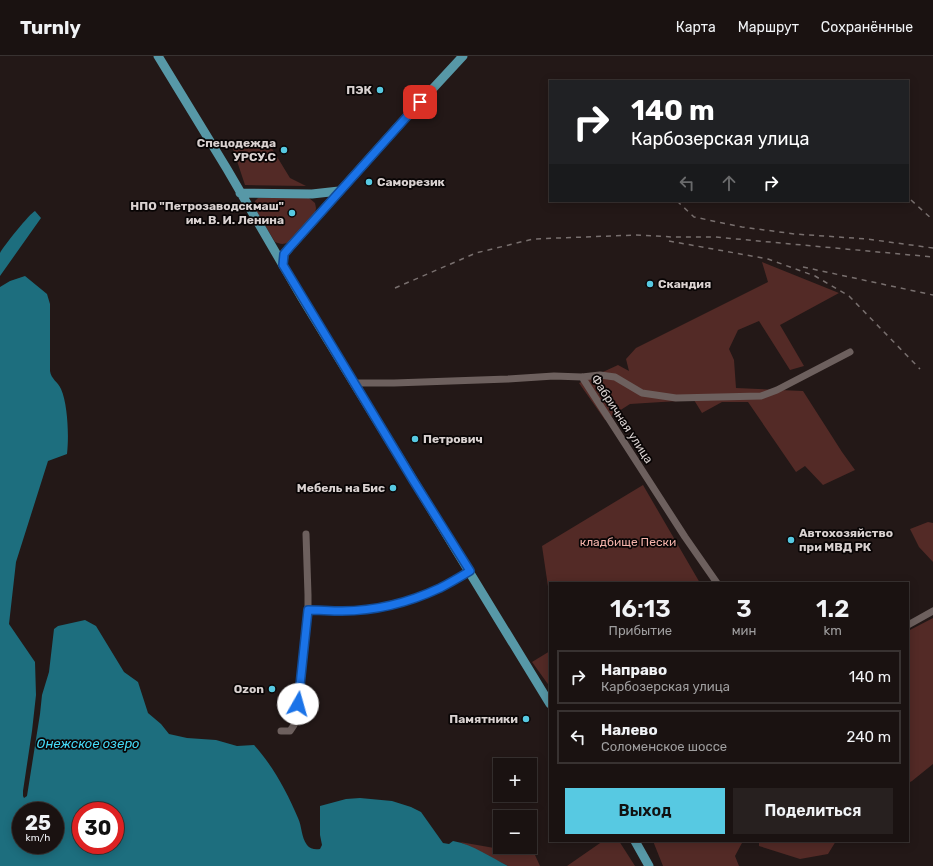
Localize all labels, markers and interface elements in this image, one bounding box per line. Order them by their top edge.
text: Turnly [20,16,81,39]
text: Карта [676,19,716,36]
text: Маршрут [738,19,799,36]
text: Сохранённые [821,19,913,36]
place label: ПЭК [346,83,373,97]
marker: ПЭК [375,85,385,95]
pin [403,85,437,119]
icon: arrive [409,91,431,113]
text: 140 m [631,94,715,127]
icon: right [565,96,617,148]
text: Карбозерская улица [631,128,810,150]
place label: Спецодежда УРСУ.С [197,136,277,164]
marker: Спецодежда УРСУ.С [279,145,289,155]
icon: left [676,172,698,194]
icon: ahead [718,172,740,194]
icon: right [760,172,782,194]
place label: Саморезик [377,175,446,189]
marker: Саморезик [364,177,374,187]
place label: НПО "Петрозаводскмаш" им. В. И. Ленина [130,199,284,227]
marker: НПО "Петрозаводскмаш" им. В. И. Ленина [287,208,297,218]
place label: Скандия [658,277,711,291]
marker: Скандия [645,279,655,289]
street label: Фабричная улица [588,372,656,466]
place label: Петрович [423,432,483,446]
marker: Петрович [410,434,420,444]
place label: Мебель на Бис [297,481,385,495]
marker: Мебель на Бис [388,483,398,493]
place label: Автохозяйство при МВД РК [799,526,893,554]
park label: кладбище Пески [580,535,676,549]
marker: Автохозяйство при МВД РК [786,535,796,545]
text: 16:13 [610,595,671,623]
text: 3 [736,595,752,623]
text: 1.2 [816,595,849,623]
text: Прибытие [609,623,672,638]
text: мин [732,623,756,638]
text: km [824,623,842,638]
text: Направо [601,661,667,679]
icon: right [567,666,589,688]
text: 140 m [849,668,891,686]
text: Карбозерская улица [601,679,730,694]
place label: Ozon [234,682,264,696]
position arrow [277,683,319,725]
marker: Ozon [267,684,277,694]
place label: Памятники [449,712,518,726]
marker: Памятники [521,714,531,724]
text: Налево [601,721,658,739]
icon: left [567,726,589,748]
text: 240 m [846,728,891,746]
water label: Онежское озеро [37,736,139,751]
text: Соломенское шоссе [601,739,727,754]
map controls [493,758,537,854]
button: + [493,758,537,802]
button: Выход [565,788,725,834]
button: Поделиться [733,788,893,834]
speed limit sign: 30 [72,802,124,854]
button: − [493,810,537,854]
text: 25 [25,811,51,835]
text: km/h [26,832,50,844]

